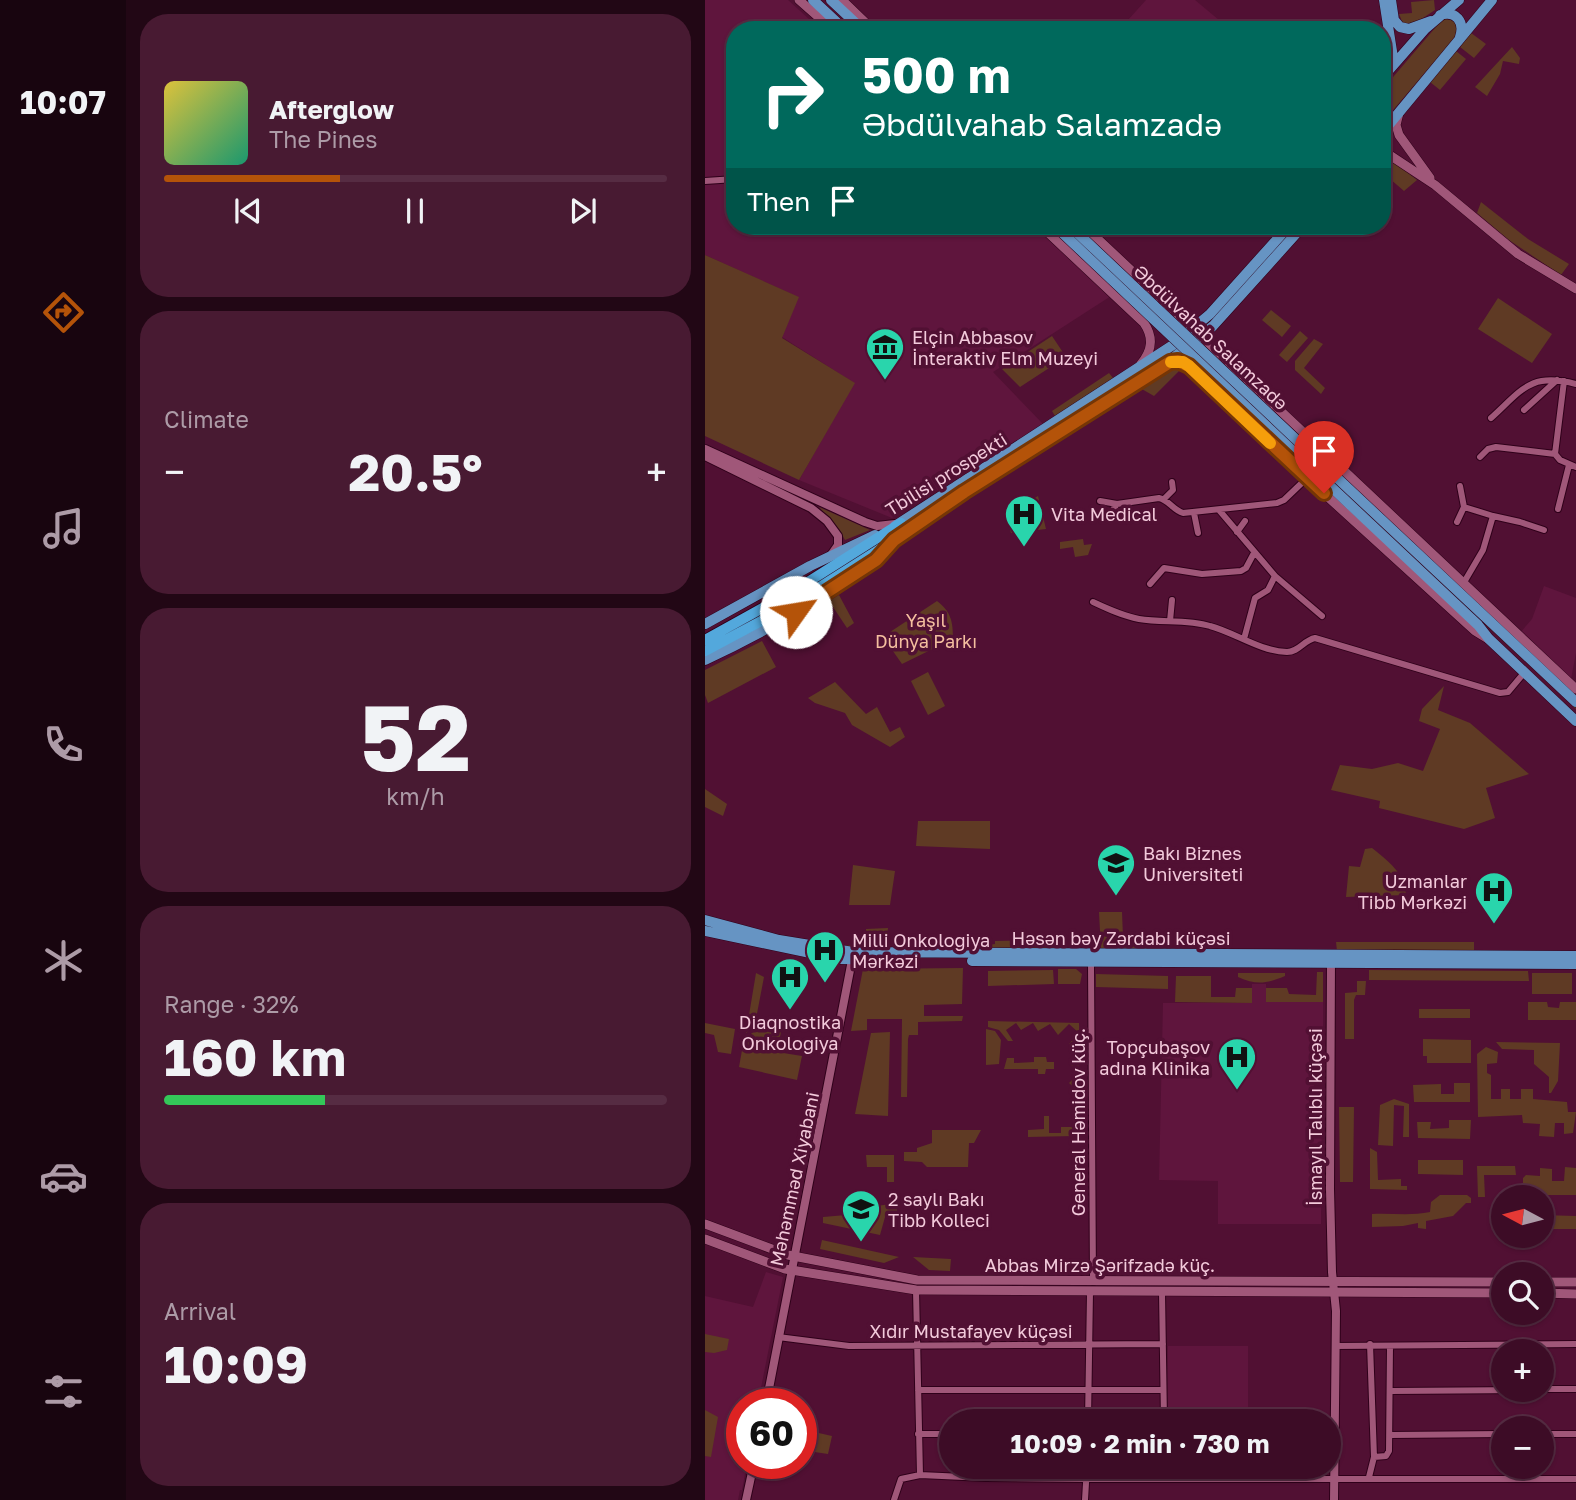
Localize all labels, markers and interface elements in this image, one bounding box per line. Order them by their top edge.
text: 500 m [862,45,1011,104]
icon: right [747,49,838,140]
text: 10:07 [20,83,106,121]
text: Afterglow [269,94,394,125]
text: Əbdülvahab Salamzadə [862,105,1222,143]
text: The Pines [269,125,377,153]
icon: arrive [824,182,862,220]
text: Then [747,186,810,217]
icon: previous [229,192,267,230]
icon: pause [396,192,434,230]
icon: next [564,192,602,230]
street label: Əbdülvahab Salamzadə [1129,260,1293,414]
icon: directions [39,288,88,337]
museum icon: Elçin Abbasov İnteraktiv Elm Muzeyi [864,326,906,381]
place label: Elçin Abbasov İnteraktiv Elm Muzeyi [912,326,1098,369]
text: Climate [164,405,249,433]
pin [1294,421,1354,493]
street label: Tbilisi prospekti [881,428,1011,520]
icon: arrive [1305,432,1343,470]
text: 20.5° [348,440,483,502]
text: − [164,449,185,494]
text: + [646,449,667,494]
hospital icon: Vita Medical [1003,493,1045,548]
place label: Vita Medical [1051,503,1158,525]
icon: music [39,504,88,553]
position arrow [759,575,833,649]
park label: Yaşıl Dünya Parkı [875,609,977,652]
text: 52 [360,682,471,791]
icon: phone [39,720,88,769]
text: km/h [386,782,445,810]
school or university icon: Bakı Biznes Universiteti [1095,842,1137,897]
place label: Bakı Biznes Universiteti [1143,842,1243,885]
place label: Uzmanlar Tibb Mərkəzi [1358,870,1467,913]
hospital icon: Uzmanlar Tibb Mərkəzi [1473,870,1515,925]
street label: Həsən bəy Zərdabi küçəsi [1011,927,1231,949]
hospital icon: Milli Onkologiya Mərkəzi [804,929,846,984]
place label: Milli Onkologiya Mərkəzi [852,929,990,972]
icon: climate [39,936,88,985]
hospital icon: Diaqnostika Onkologiya [769,956,811,1011]
text: Range · 32% [164,990,299,1018]
place label: Diaqnostika Onkologiya [739,1011,841,1054]
text: 160 km [164,1025,346,1087]
street label: General Həmidov küç. [1067,1028,1089,1216]
street label: İsmayıl Talıblı küçəsi [1304,1028,1326,1206]
place label: Topçubaşov adına Klinika [1099,1036,1210,1079]
hospital icon: Topçubaşov adına Klinika [1216,1036,1258,1091]
street label: Məhəmməd Xiyabani [765,1090,823,1268]
icon: car [39,1152,88,1201]
north arrow [1491,1185,1554,1248]
map controls [1491,1185,1554,1479]
school or university icon: 2 saylı Bakı Tibb Kolleci [840,1188,882,1243]
place label: 2 saylı Bakı Tibb Kolleci [888,1188,990,1231]
street label: Abbas Mirzə Şərifzadə küç. [985,1254,1215,1276]
button: search [1491,1262,1554,1325]
text: Arrival [164,1297,236,1325]
street label: Xıdır Mustafayev küçəsi [869,1320,1073,1342]
text: 10:09 [164,1332,308,1394]
button: + [1491,1339,1554,1402]
icon: filters [39,1367,88,1416]
speed limit sign: 60 [726,1388,817,1479]
button: − [1491,1416,1554,1479]
text: 10:09 · 2 min · 730 m [1011,1428,1269,1459]

